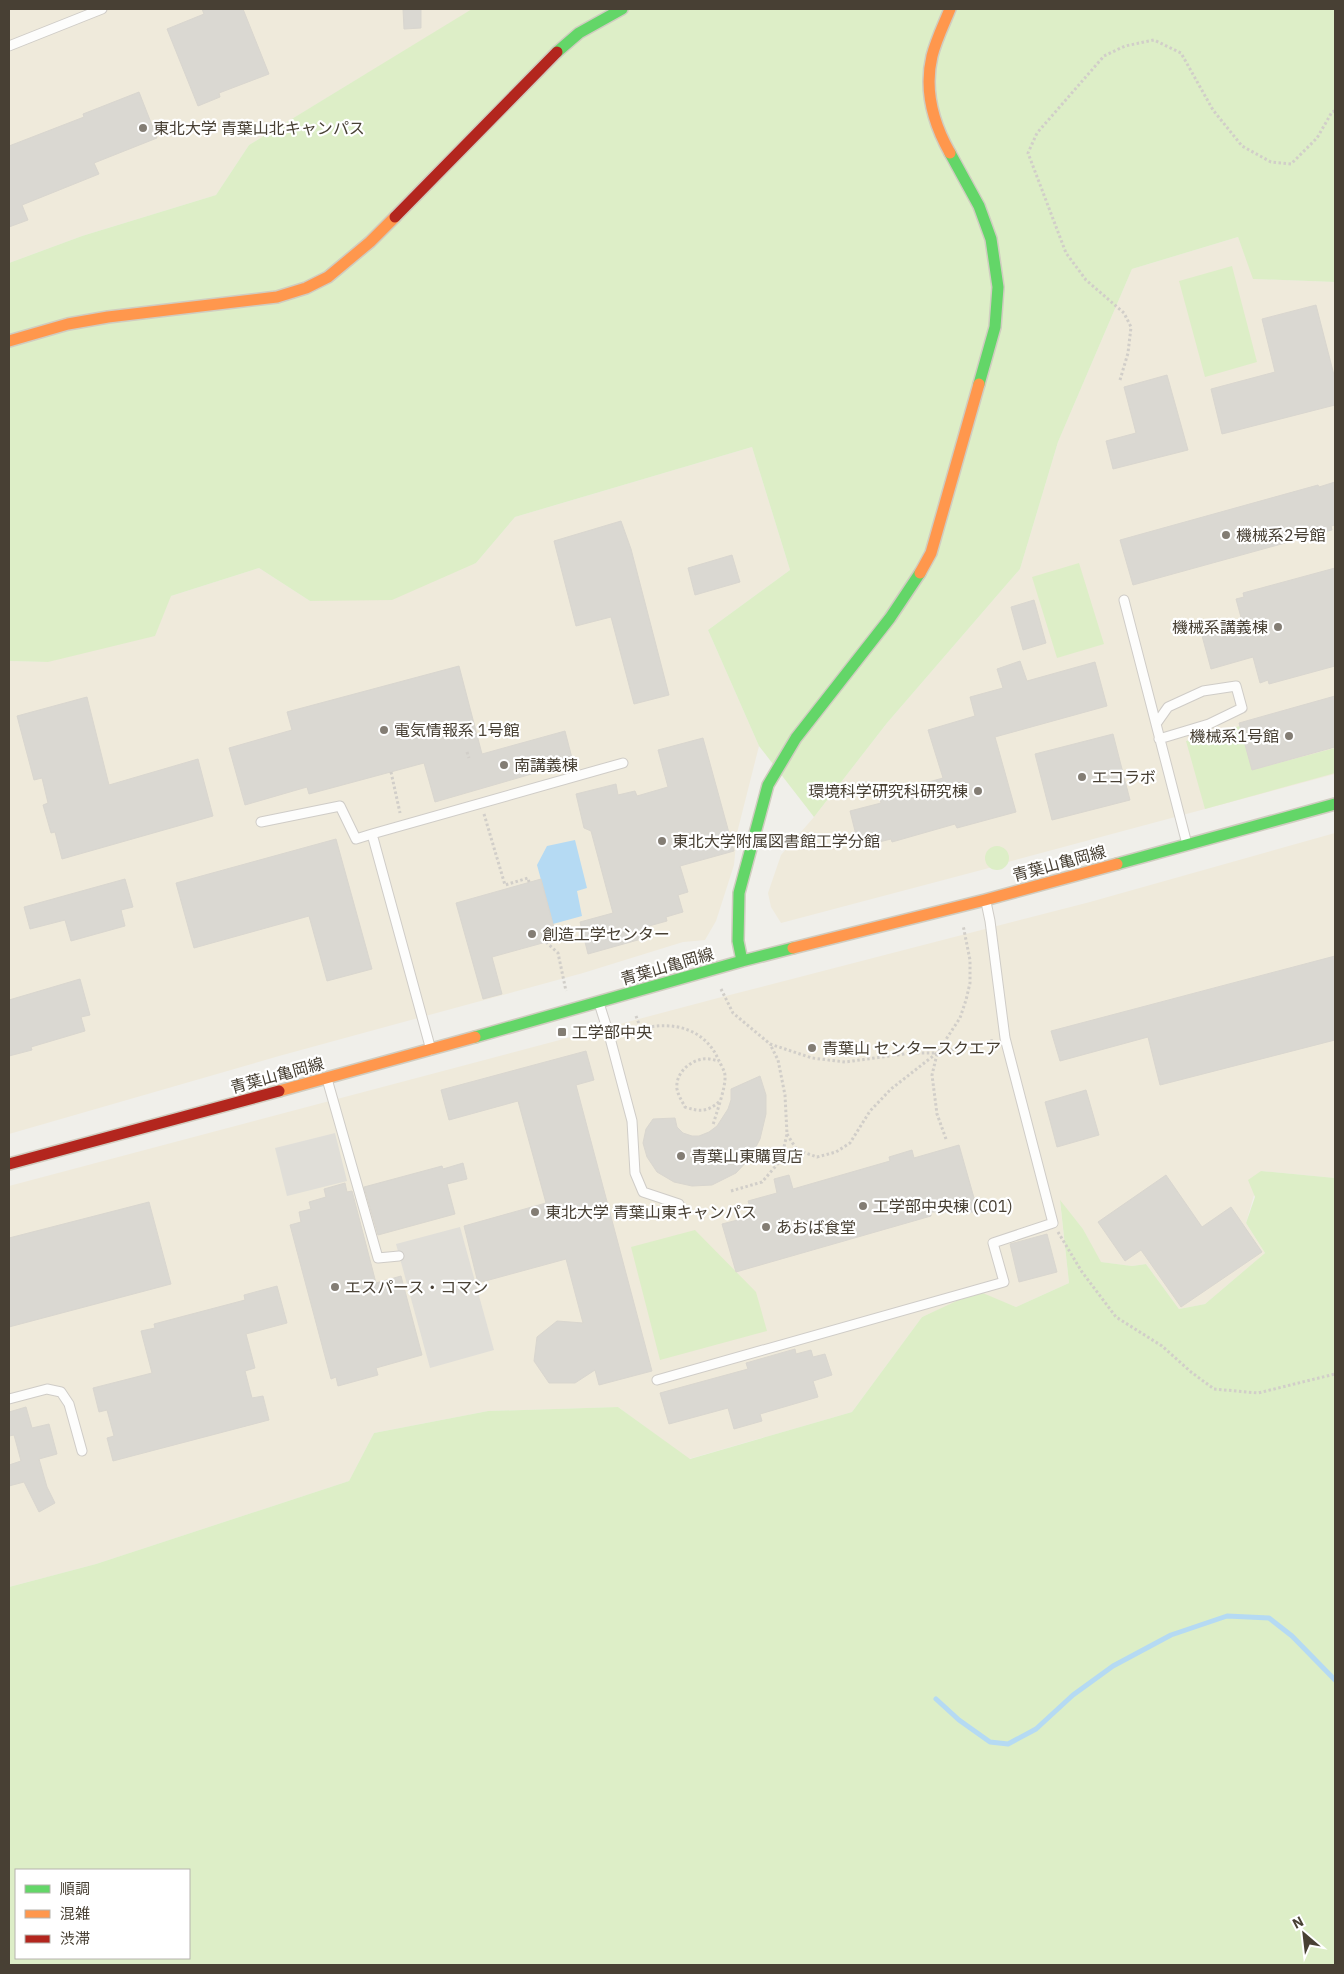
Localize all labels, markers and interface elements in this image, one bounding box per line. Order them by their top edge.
place label: 東北大学 青葉山北キャンパス [153,118,365,138]
marker: 東北大学 青葉山北キャンパス [137,122,149,134]
place label: 機械系2号館 [1236,525,1326,545]
marker: 機械系2号館 [1220,529,1232,541]
place label: 機械系講義棟 [1172,617,1268,637]
marker: 機械系講義棟 [1272,621,1284,633]
place label: 電気情報系 1号館 [394,720,519,740]
marker: 電気情報系 1号館 [378,724,390,736]
place label: 機械系1号館 [1189,726,1279,746]
marker: 機械系1号館 [1283,730,1295,742]
place label: 南講義棟 [514,755,578,775]
marker: 南講義棟 [498,759,510,771]
place label: エコラボ [1092,767,1156,787]
marker: エコラボ [1076,771,1088,783]
place label: 環境科学研究科研究棟 [808,781,968,801]
marker: 環境科学研究科研究棟 [972,785,984,797]
place label: 東北大学附属図書館工学分館 [672,831,880,851]
marker: 東北大学附属図書館工学分館 [656,835,668,847]
street label: 青葉山亀岡線 [1010,841,1108,885]
place label: 創造工学センター [542,924,670,944]
marker: 創造工学センター [526,928,538,940]
street label: 青葉山亀岡線 [618,943,716,989]
place label: 工学部中央 [572,1022,652,1042]
marker: 工学部中央 [556,1026,568,1038]
place label: 青葉山 センタースクエア [822,1038,1001,1058]
marker: 青葉山 センタースクエア [806,1042,818,1054]
street label: 青葉山亀岡線 [228,1053,326,1097]
place label: 青葉山東購買店 [691,1146,803,1166]
marker: 青葉山東購買店 [675,1150,687,1162]
place label: 工学部中央棟 (C01) [873,1196,1013,1216]
marker: 工学部中央棟 (C01) [857,1200,869,1212]
place label: 東北大学 青葉山東キャンパス [545,1202,757,1222]
marker: 東北大学 青葉山東キャンパス [529,1206,541,1218]
place label: あおば食堂 [776,1217,856,1237]
marker: あおば食堂 [760,1221,772,1233]
place label: エスパース・コマン [345,1277,488,1297]
marker: エスパース・コマン [329,1281,341,1293]
legend [15,1869,190,1959]
text: 順調 [60,1879,90,1898]
text: 混雑 [60,1904,90,1923]
north arrow [1279,1909,1329,1959]
text: N [1289,1912,1307,1933]
text: 渋滞 [60,1929,90,1948]

